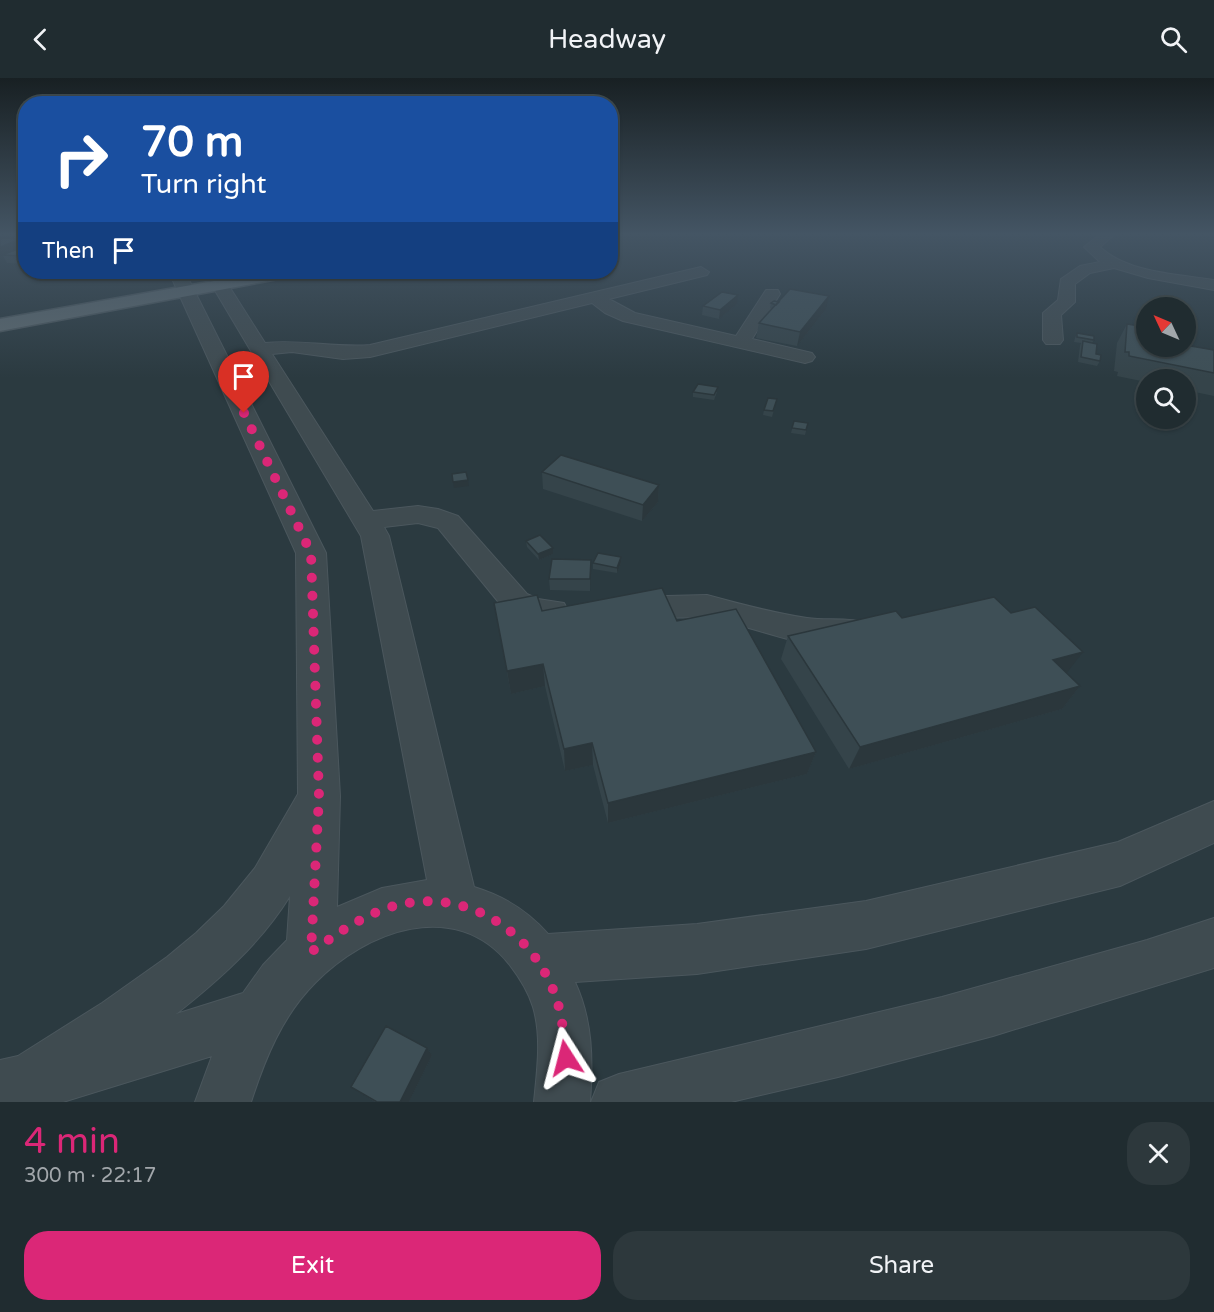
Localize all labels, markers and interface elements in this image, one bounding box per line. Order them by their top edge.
icon: back [24,23,57,56]
text: Headway [548,23,666,56]
icon: search [1157,23,1190,56]
text: 70 m [141,117,243,168]
icon: right [42,120,120,198]
text: Turn right [141,168,267,201]
icon: arrive [107,234,140,267]
text: Then [42,238,95,264]
north arrow [1136,297,1196,357]
map controls [1136,297,1196,429]
pin [218,351,269,413]
icon: arrive [227,360,260,393]
button: search [1136,369,1196,429]
position arrow [534,1026,598,1090]
text: 4 min [24,1120,120,1163]
button: close [1127,1122,1190,1185]
text: 300 m · 22:17 [24,1164,156,1188]
button: Exit [24,1231,601,1300]
button: Share [613,1231,1190,1300]

